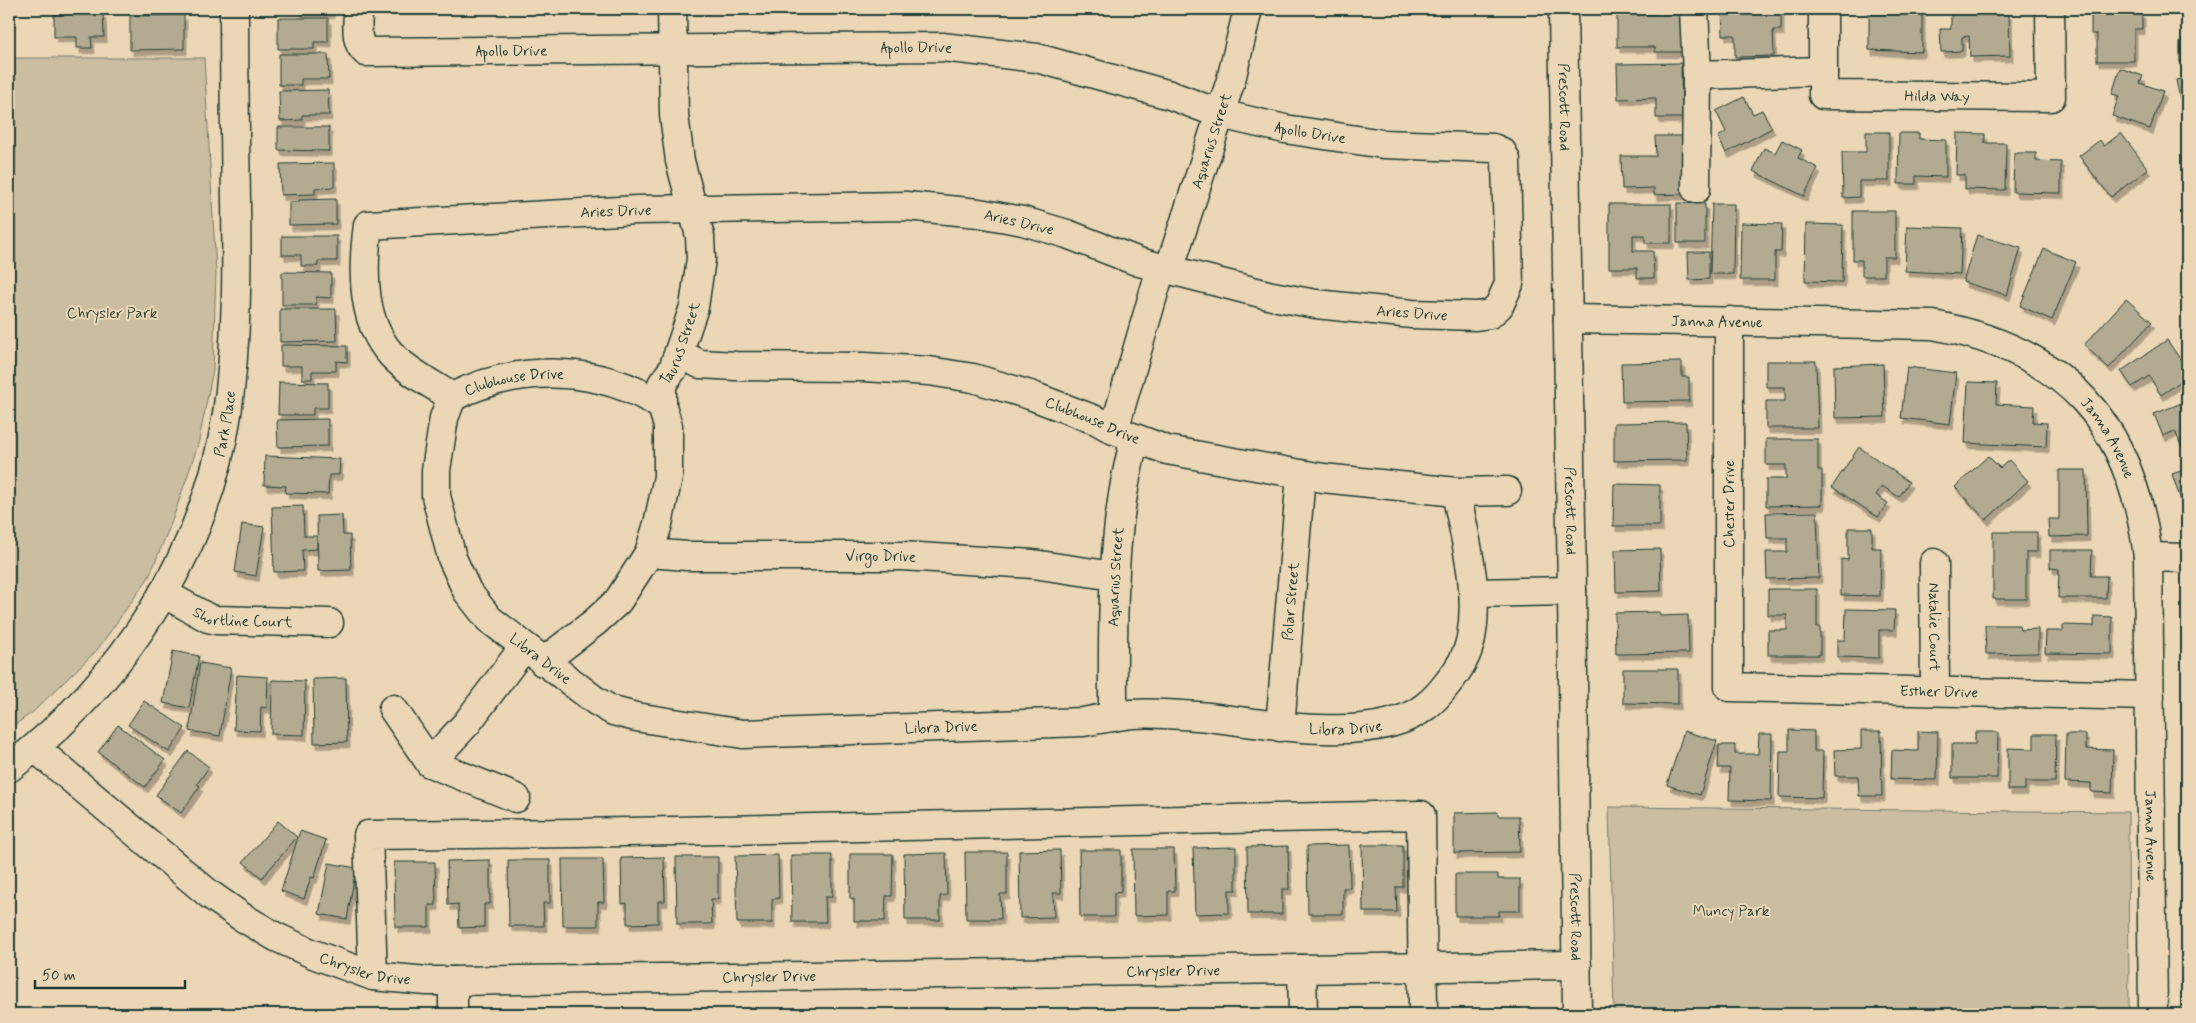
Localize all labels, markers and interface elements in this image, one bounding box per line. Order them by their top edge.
street label: Apollo Drive [881,38,953,60]
street label: Apollo Drive [476,41,548,63]
street label: Prescott Road [1553,63,1574,151]
street label: Hilda Way [1904,87,1970,107]
street label: Aquarius Street [1187,90,1237,192]
street label: Apollo Drive [1272,118,1347,149]
street label: Aries Drive [580,201,652,223]
street label: Aries Drive [982,205,1056,241]
street label: Taurus Street [655,301,706,390]
street label: Aries Drive [1376,302,1448,326]
park label: Chrysler Park [67,304,158,324]
street label: Janna Avenue [1671,312,1763,333]
street label: Clubhouse Drive [462,365,565,401]
street label: Park Place [210,389,241,459]
street label: Clubhouse Drive [1042,393,1143,450]
street label: Janna Avenue [2076,393,2139,482]
street label: Chester Drive [1720,460,1740,548]
street label: Prescott Road [1559,467,1580,555]
street label: Aquarius Street [1104,526,1129,627]
street label: Virgo Drive [846,547,917,568]
street label: Polar Street [1278,561,1305,642]
street label: Natalie Court [1923,583,1944,671]
street label: Shortline Court [189,602,293,633]
street label: Libra Drive [505,629,575,690]
street label: Esther Drive [1900,682,1978,703]
street label: Libra Drive [1309,716,1384,740]
street label: Libra Drive [904,717,978,739]
street label: Janna Avenue [2140,790,2161,882]
street label: Prescott Road [1564,873,1585,961]
park label: Muncy Park [1693,902,1770,922]
street label: Chrysler Drive [316,948,411,990]
scale bar [35,958,185,990]
street label: Chrysler Drive [1126,961,1221,982]
text: 50 m [42,966,76,986]
street label: Chrysler Drive [722,967,817,988]

